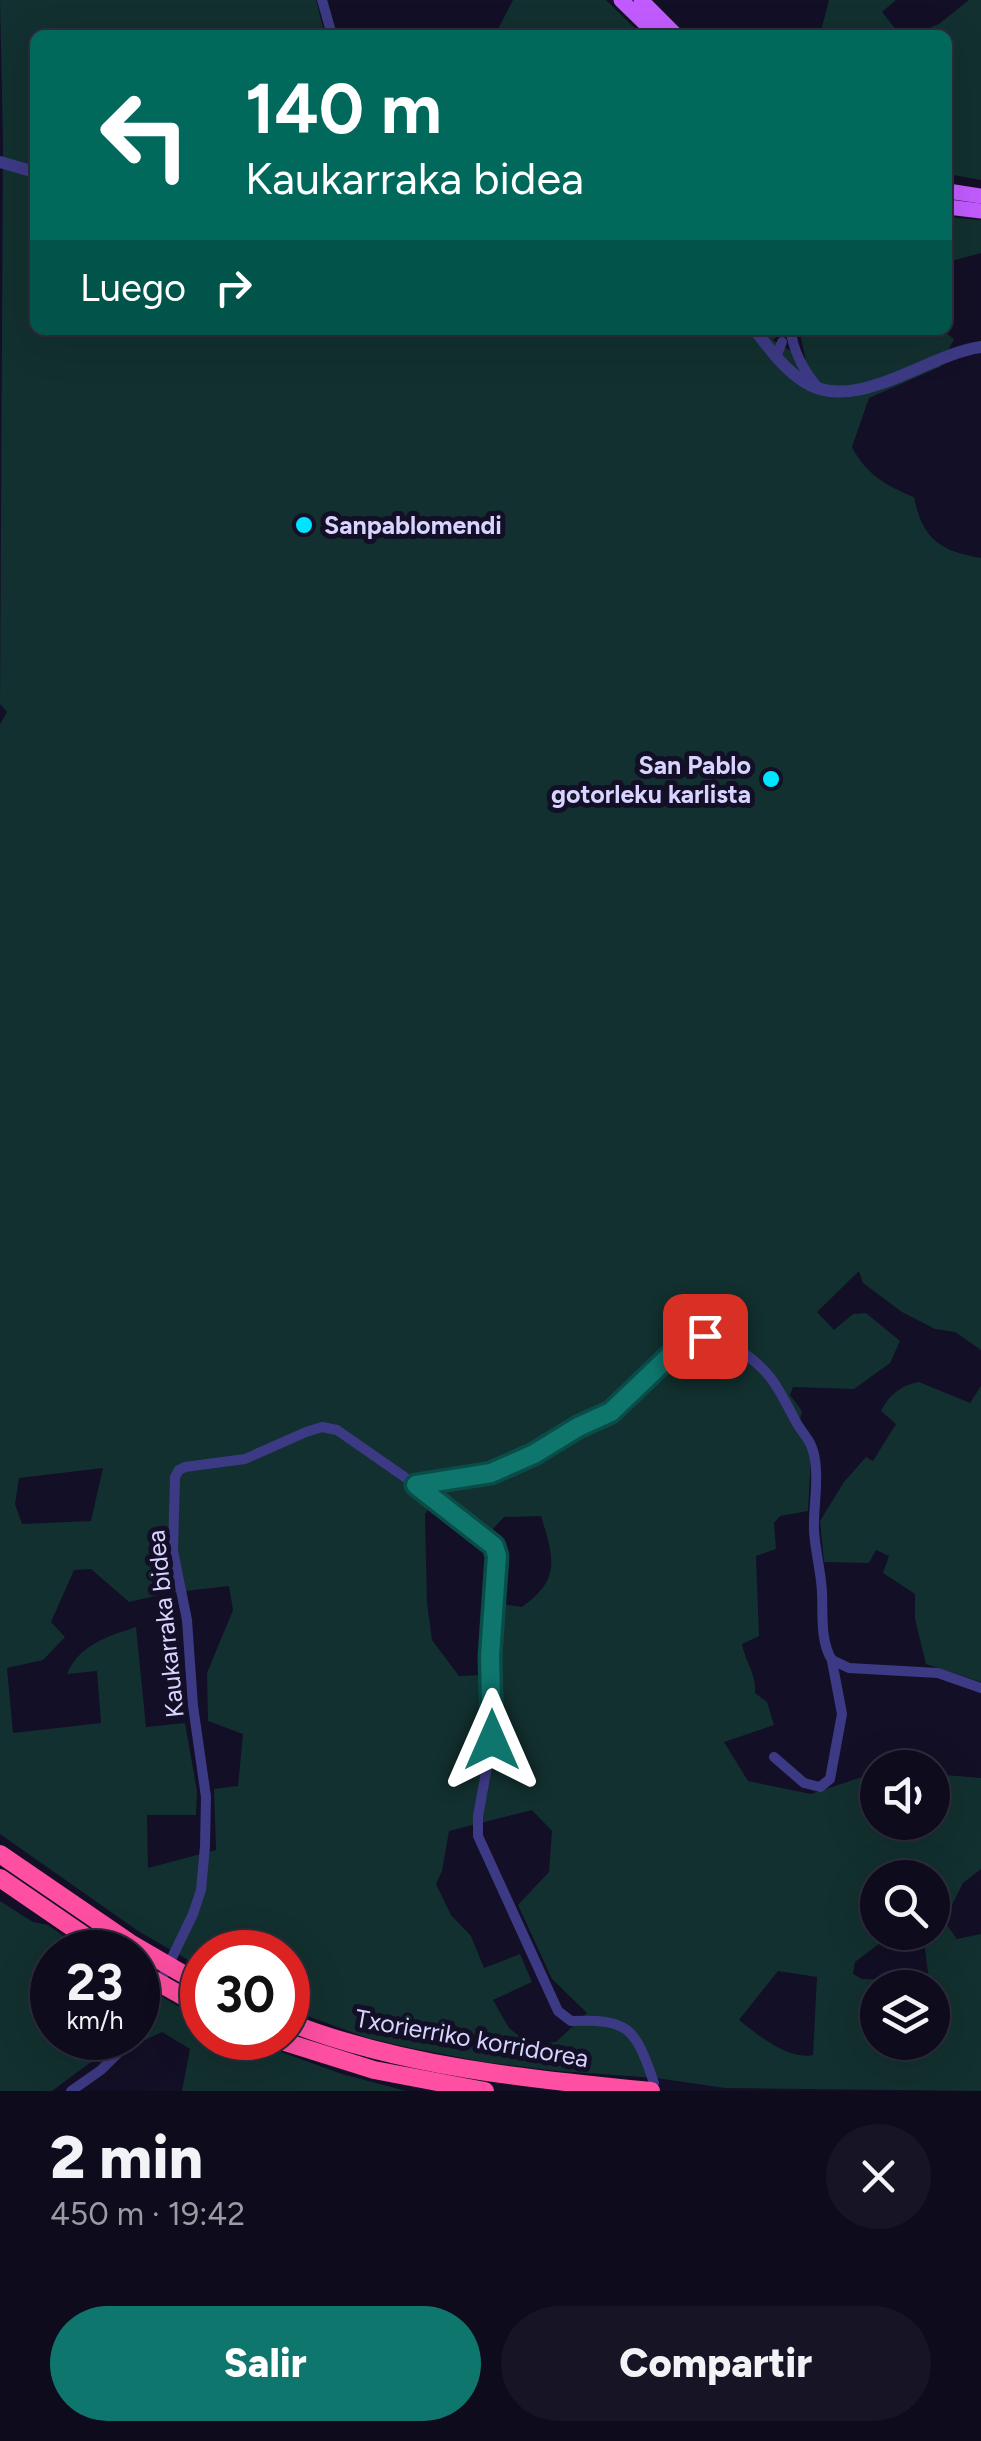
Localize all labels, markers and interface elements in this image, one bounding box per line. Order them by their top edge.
text: 140 m [245,66,442,151]
icon: left [80,70,210,200]
text: Kaukarraka bidea [245,151,584,205]
icon: right [206,260,261,315]
text: Luego [80,265,186,311]
place label: Sanpablomendi [324,510,502,540]
marker: Sanpablomendi [293,514,315,536]
place label: San Pablo gotorleku karlista [551,750,751,809]
marker: San Pablo gotorleku karlista [760,768,782,790]
pin [663,1294,748,1379]
icon: arrive [678,1309,733,1364]
street label: Kaukarraka bidea [140,1529,190,1719]
position arrow [440,1688,544,1792]
map controls [860,1750,950,2060]
button: sound [860,1750,950,1840]
button: search [860,1860,950,1950]
speed limit sign: 30 [180,1930,310,2060]
text: 23 [67,1952,123,2013]
button: layers [860,1970,950,2060]
street label: Txorierriko korridorea [353,2003,591,2073]
text: km/h [66,2005,124,2035]
text: 2 min [50,2121,203,2193]
button: close [826,2124,931,2229]
text: 450 m · 19:42 [50,2195,245,2233]
button: Salir [50,2306,481,2421]
button: Compartir [501,2306,931,2421]

